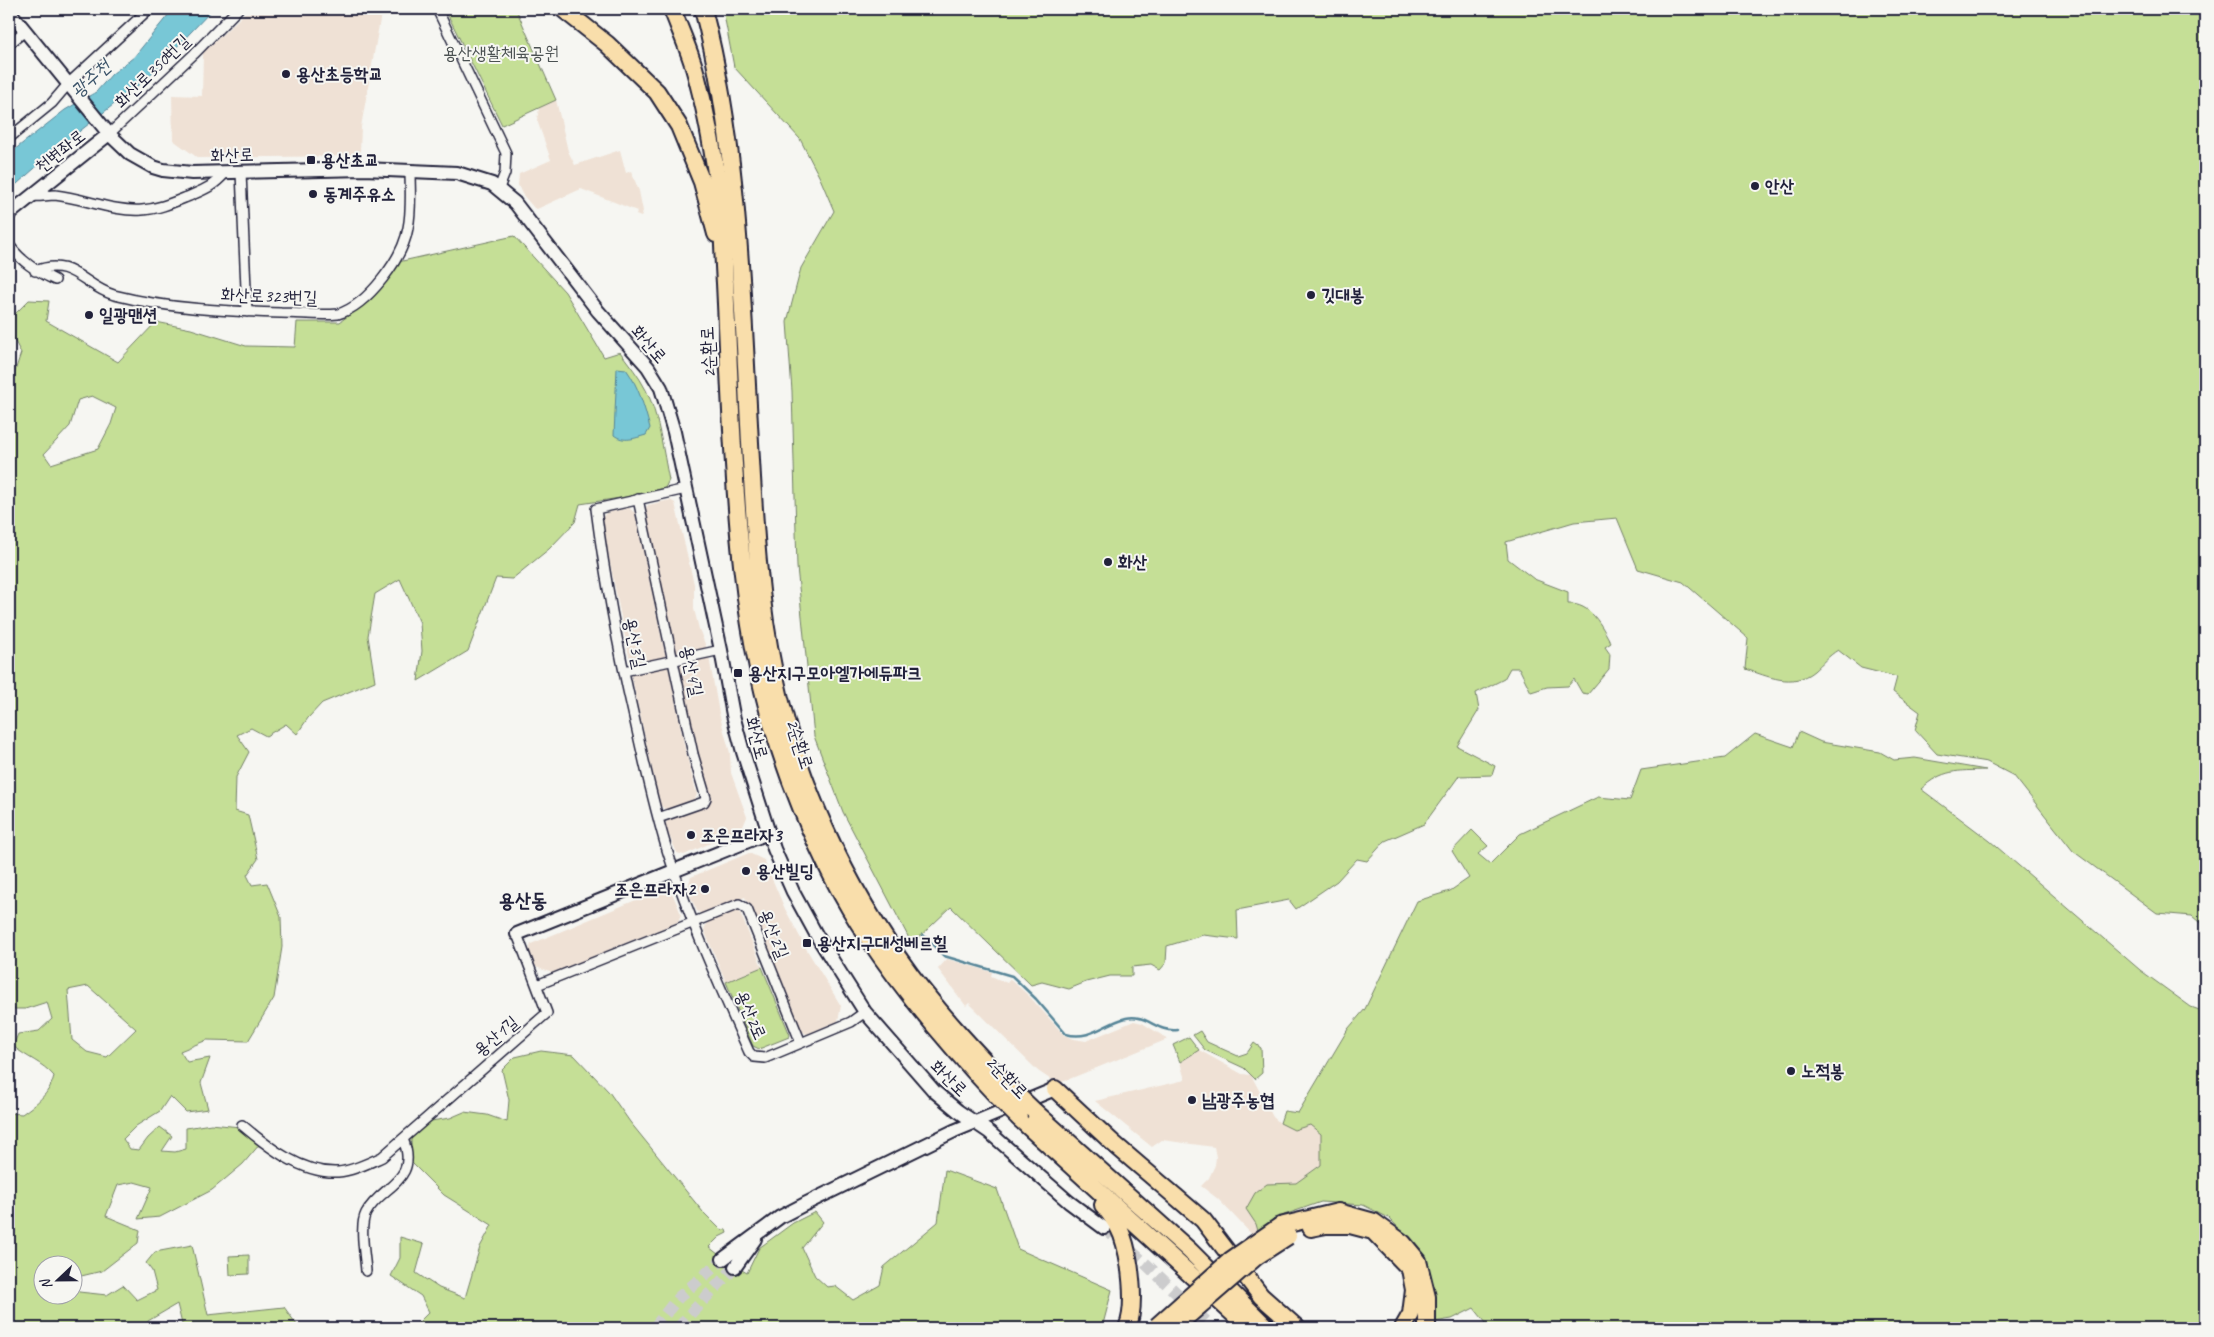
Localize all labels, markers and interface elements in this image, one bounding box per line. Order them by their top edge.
street label: 화산로350번길 [110,29,195,113]
park label: 용산생활체육공원 [443,42,559,64]
water label: 광주천 [66,53,117,103]
place label: 용산초등학교 [296,63,383,85]
marker: 용산초등학교 [280,68,292,80]
street label: 천변좌로 [30,124,90,178]
street label: 화산로 [210,143,254,167]
place label: 용산초교 [321,149,379,171]
marker: 용산초교 [305,154,317,166]
place label: 안산 [1765,175,1794,197]
marker: 안산 [1749,180,1761,192]
place label: 동계주유소 [323,183,395,205]
marker: 동계주유소 [307,188,319,200]
street label: 화산로323번길 [220,283,318,309]
place label: 깃대봉 [1321,284,1364,306]
marker: 깃대봉 [1305,289,1317,301]
place label: 일광맨션 [99,304,157,326]
marker: 일광맨션 [83,309,95,321]
street label: 화산로 [626,320,672,368]
street label: 2순환로 [696,326,720,378]
place label: 화산 [1118,551,1147,573]
marker: 화산 [1102,556,1114,568]
street label: 용산3길 [619,615,651,671]
street label: 용산4길 [676,643,708,699]
place label: 용산지구모아엘가에듀파크 [748,662,922,684]
marker: 용산지구모아엘가에듀파크 [732,667,744,679]
street label: 화산로 [741,714,773,762]
street label: 2순환로 [782,716,818,772]
place label: 조은프라자3 [701,824,783,846]
marker: 조은프라자3 [685,829,697,841]
place label: 용산빌딩 [756,860,814,882]
marker: 용산빌딩 [740,865,752,877]
place label: 조은프라자2 [614,878,697,900]
marker: 조은프라자2 [699,883,711,895]
district label: 용산동 [499,888,547,913]
street label: 용산2길 [754,906,794,962]
place label: 용산지구대성베르힐 [817,932,948,954]
marker: 용산지구대성베르힐 [801,937,813,949]
street label: 용산2로 [730,987,772,1043]
street label: 용산1길 [469,1011,523,1061]
street label: 2순환로 [981,1051,1033,1103]
street label: 화산로 [926,1055,972,1101]
place label: 노적봉 [1801,1060,1844,1082]
marker: 노적봉 [1785,1065,1797,1077]
place label: 남광주농협 [1202,1089,1274,1111]
marker: 남광주농협 [1186,1094,1198,1106]
north arrow [32,1254,82,1304]
text: N [36,1275,56,1292]

